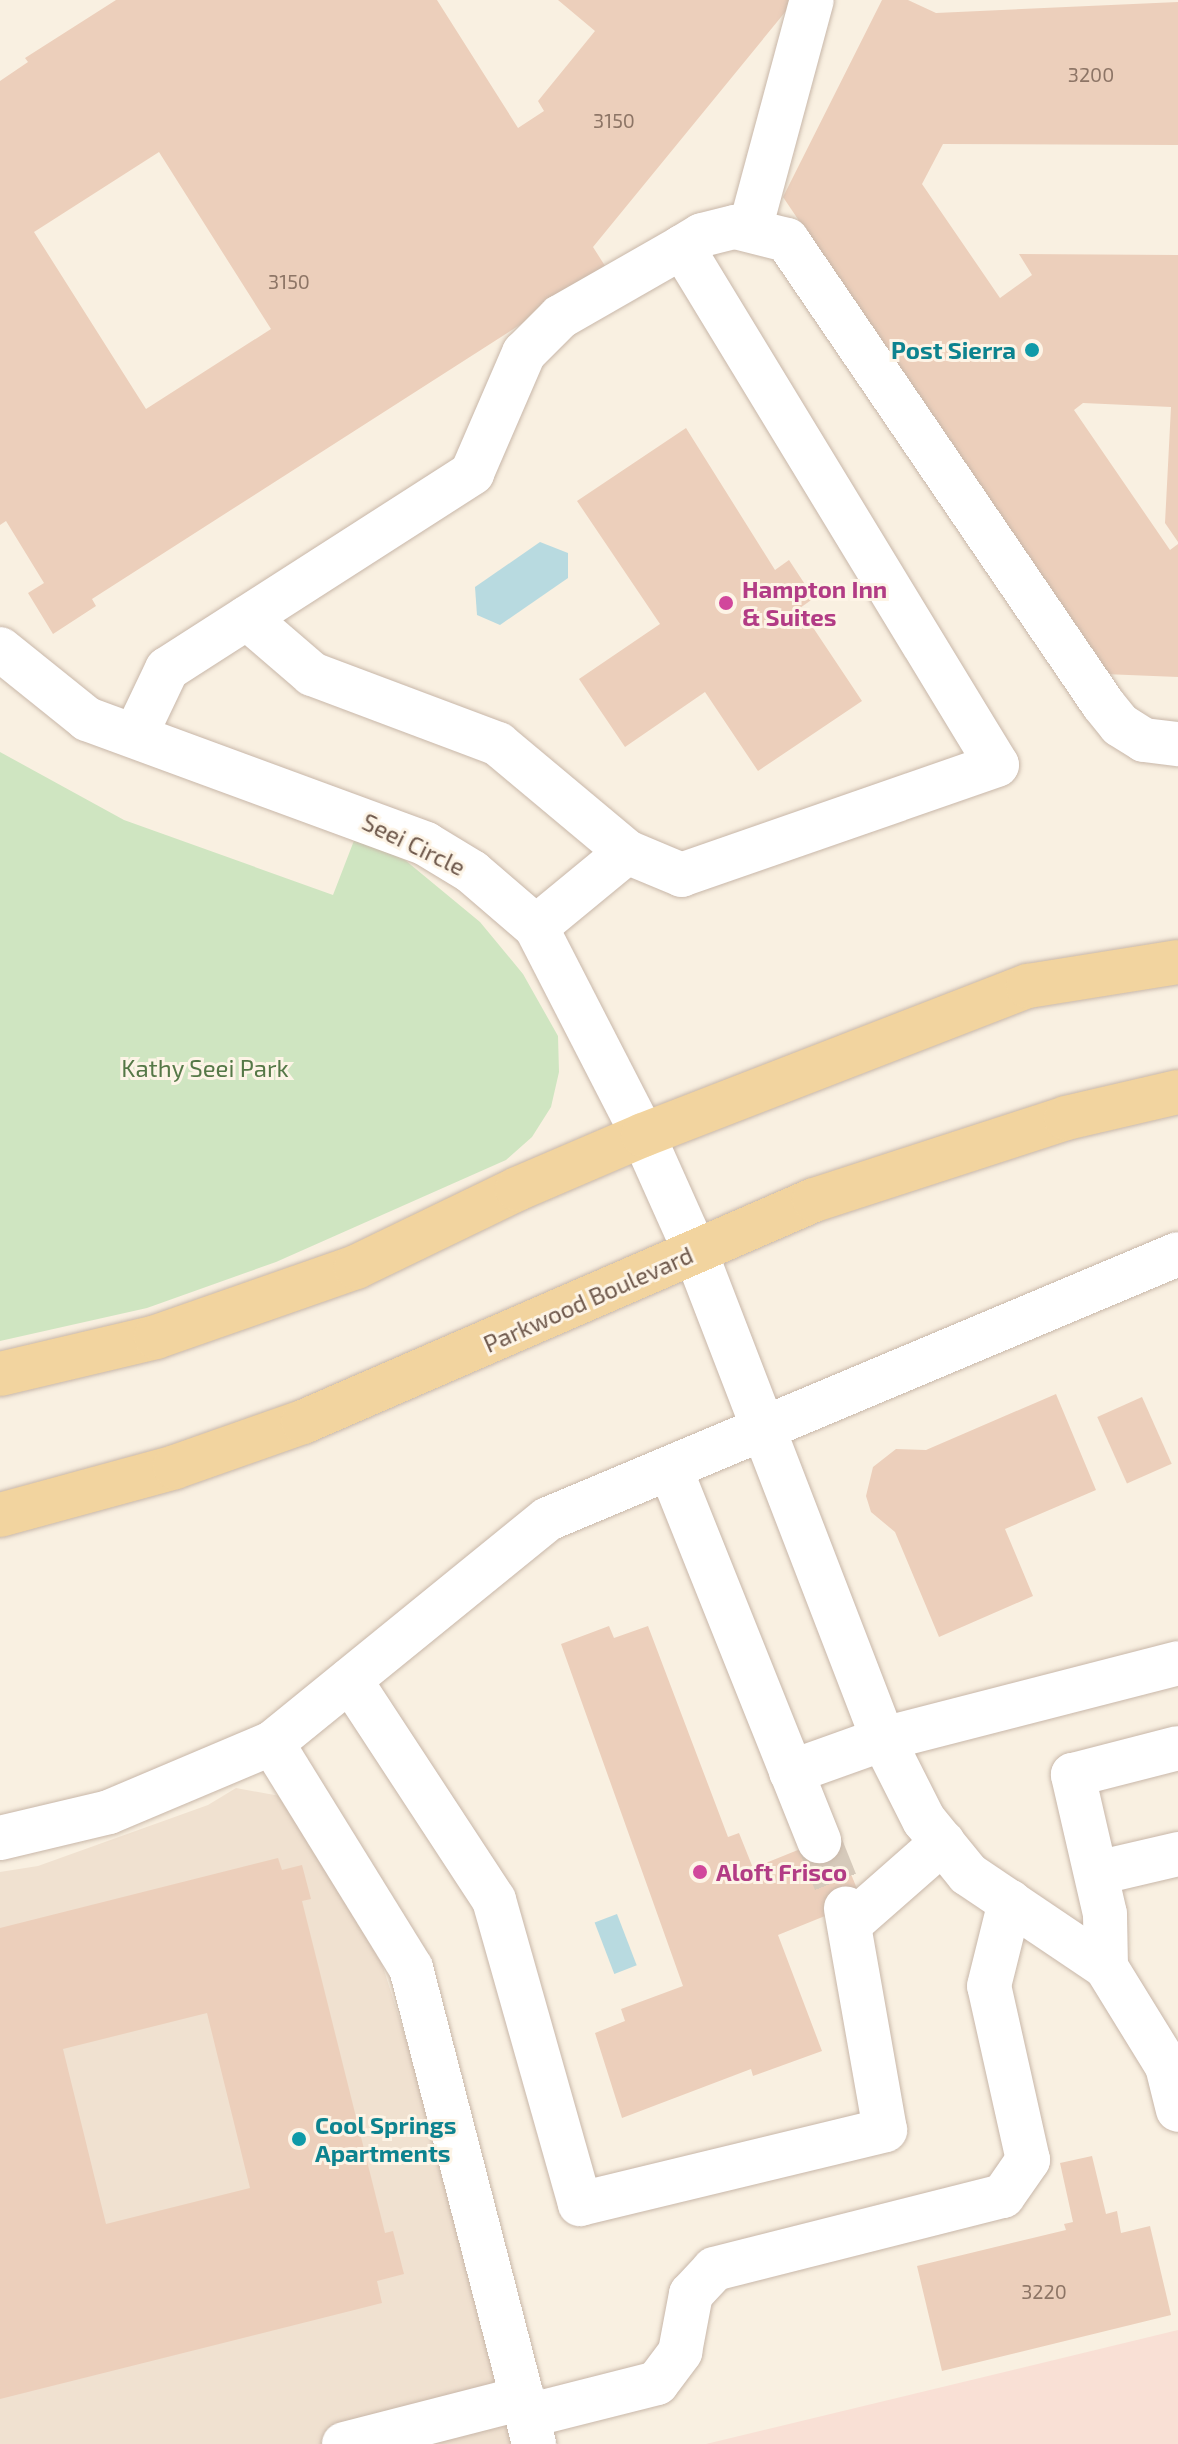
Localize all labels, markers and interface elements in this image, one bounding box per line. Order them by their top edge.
house number: 3200 [1068,62,1114,86]
house number: 3150 [593,108,635,132]
house number: 3150 [268,269,310,293]
place label: Post Sierra [891,336,1016,364]
marker: Post Sierra [1023,341,1041,359]
place label: Hampton Inn & Suites [742,575,887,631]
marker: Hampton Inn & Suites [717,594,735,612]
street label: Seei Circle [358,807,470,881]
park label: Kathy Seei Park [121,1054,289,1082]
street label: Parkwood Boulevard [479,1240,697,1358]
place label: Aloft Frisco [716,1858,847,1886]
marker: Aloft Frisco [691,1863,709,1881]
place label: Cool Springs Apartments [315,2111,457,2167]
marker: Cool Springs Apartments [290,2130,308,2148]
house number: 3220 [1021,2279,1067,2303]

